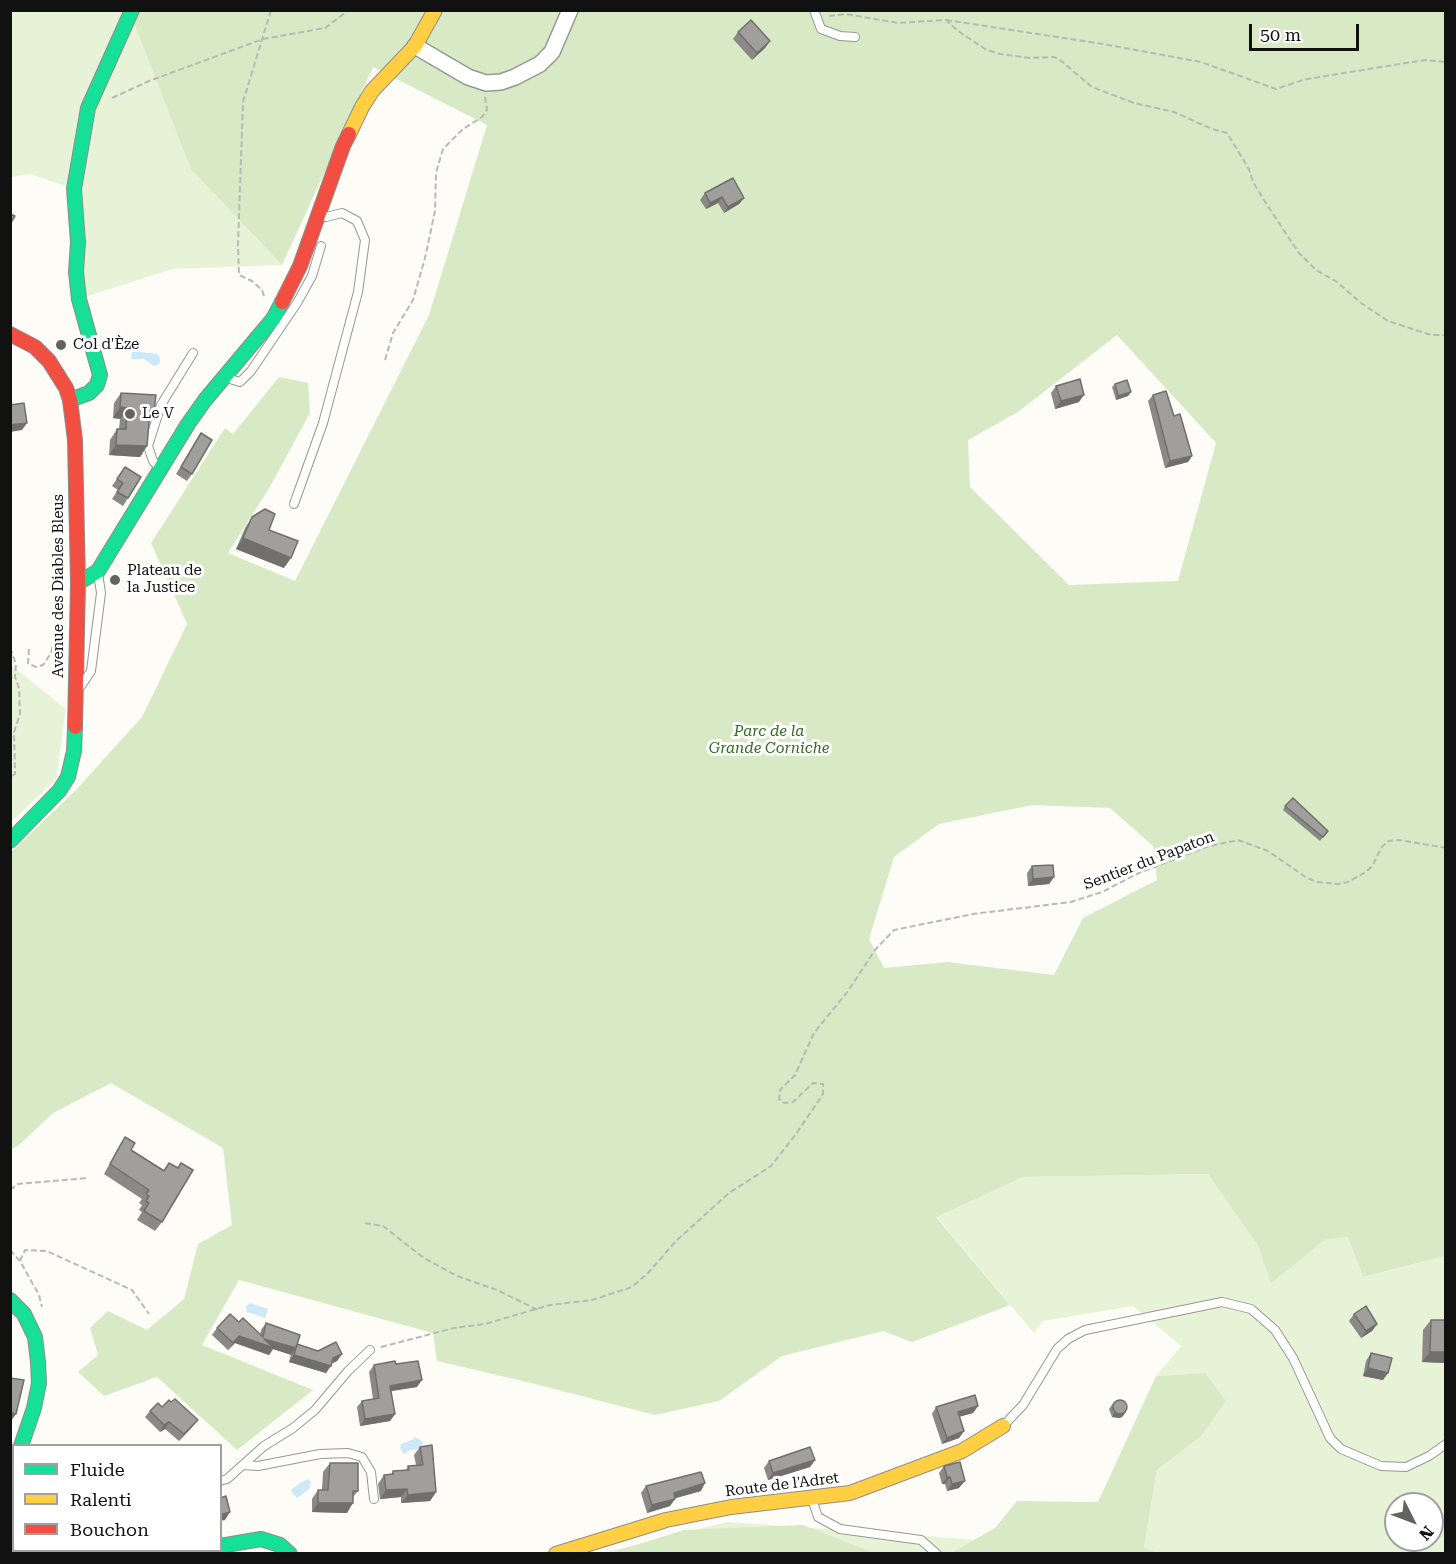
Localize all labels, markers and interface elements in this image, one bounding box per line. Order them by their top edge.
scale bar [1252,12,1362,50]
text: 50 m [1260,24,1301,45]
place label: Col d'Èze [73,336,139,354]
marker: Col d'Èze [54,338,68,352]
place label: Le V [142,405,174,423]
marker: Le V [123,407,137,421]
street label: Avenue des Diables Bleus [50,494,68,678]
place label: Plateau de la Justice [127,562,202,597]
marker: Plateau de la Justice [108,573,122,587]
park label: Parc de la Grande Corniche [709,723,829,758]
street label: Sentier du Papaton [1081,828,1217,894]
legend [12,1444,222,1552]
text: Fluide [70,1459,125,1480]
street label: Route de l'Adret [724,1469,840,1501]
text: Ralenti [70,1489,132,1510]
north arrow [1384,1492,1444,1552]
text: Bouchon [70,1519,149,1540]
text: N [1415,1522,1437,1544]

